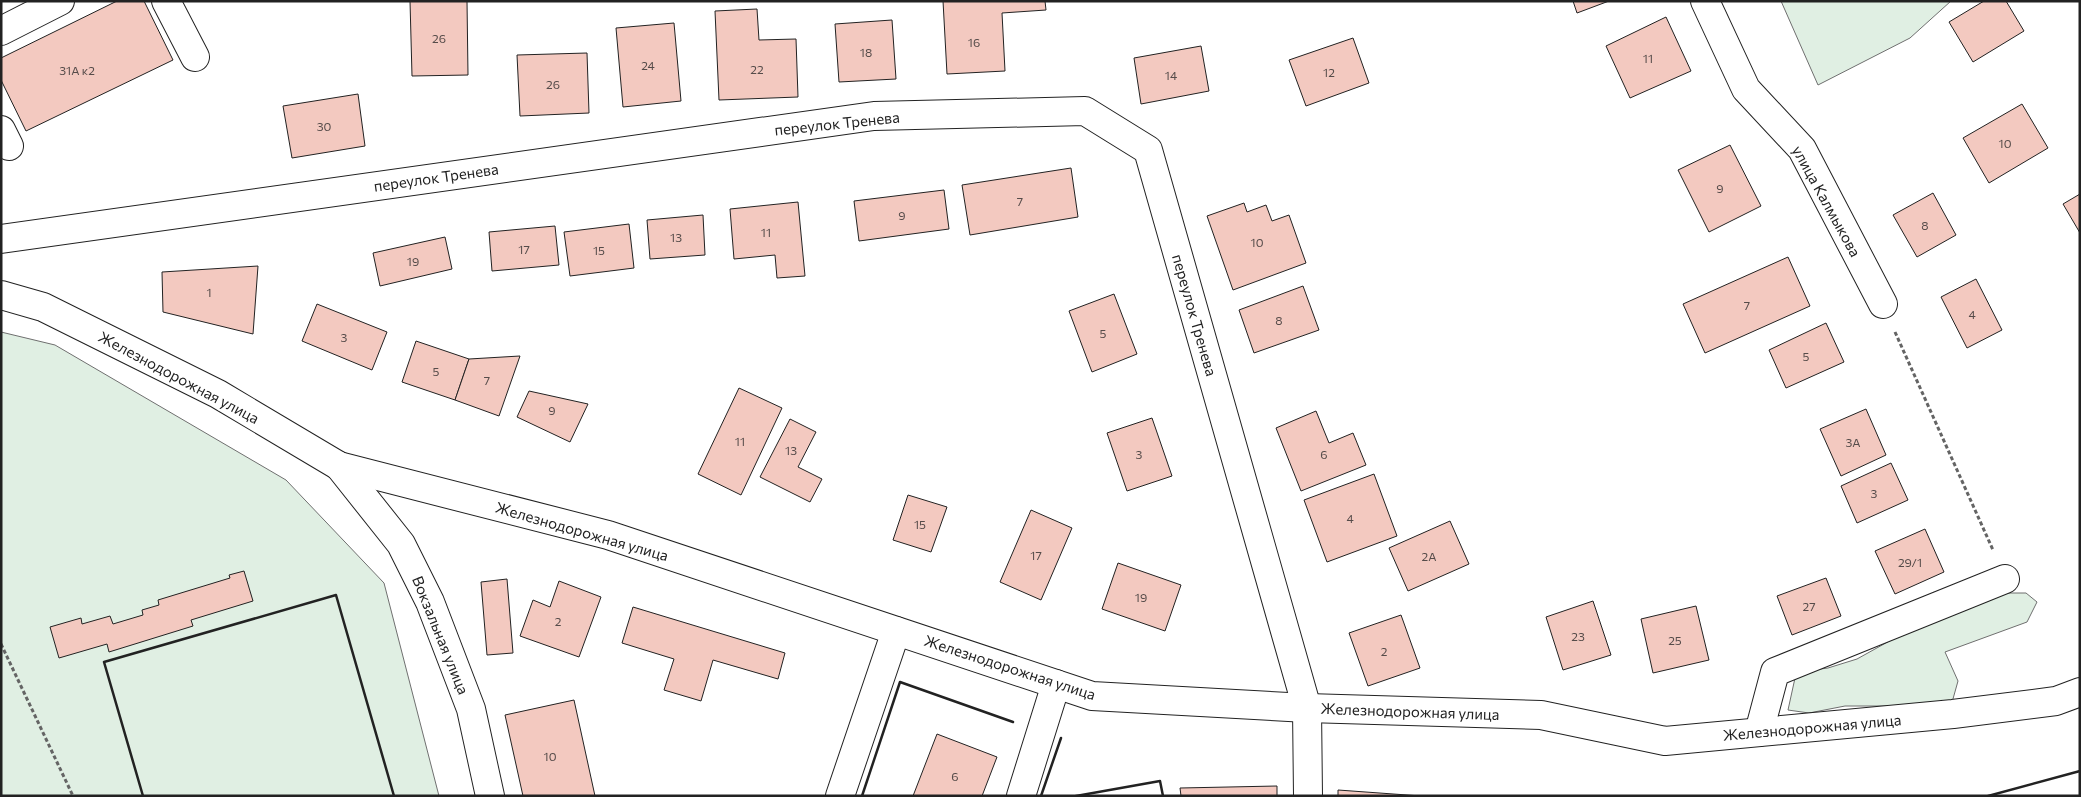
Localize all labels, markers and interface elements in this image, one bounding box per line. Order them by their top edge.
house number: 26 [432,31,446,45]
house number: 16 [968,35,980,49]
house number: 18 [860,45,872,59]
house number: 11 [1643,51,1653,65]
house number: 24 [641,58,655,72]
house number: 22 [750,62,764,76]
house number: 31А к2 [59,63,95,77]
house number: 12 [1323,65,1335,79]
house number: 14 [1165,68,1177,82]
house number: 26 [546,77,560,91]
street label: переулок Тренева [773,107,901,139]
house number: 30 [317,119,332,133]
house number: 10 [1999,136,2012,150]
street label: улица Калмыкова [1789,142,1865,260]
street label: переулок Тренева [372,159,500,195]
house number: 9 [1716,181,1724,195]
house number: 7 [1017,194,1023,208]
house number: 9 [898,208,906,222]
house number: 8 [1921,218,1929,232]
house number: 11 [761,225,771,239]
house number: 13 [670,230,682,244]
house number: 10 [1251,235,1264,249]
house number: 17 [518,242,530,256]
house number: 15 [593,243,605,257]
street label: переулок Тренева [1169,252,1221,378]
house number: 19 [407,254,419,268]
house number: 1 [206,285,212,299]
house number: 7 [1744,298,1750,312]
house number: 4 [1968,307,1976,321]
house number: 8 [1275,313,1283,327]
house number: 5 [1100,326,1107,340]
street label: Железнодорожная улица [96,327,262,427]
house number: 3 [341,330,348,344]
house number: 5 [1803,349,1810,363]
house number: 5 [433,364,440,378]
house number: 7 [484,373,490,387]
house number: 9 [548,403,556,417]
house number: 11 [735,434,745,448]
house number: 3А [1846,435,1860,449]
house number: 13 [785,443,797,457]
house number: 3 [1136,447,1143,461]
house number: 6 [1320,447,1328,461]
house number: 3 [1871,486,1878,500]
street label: Железнодорожная улица [493,498,671,564]
house number: 4 [1346,511,1354,525]
house number: 15 [914,517,926,531]
house number: 17 [1030,548,1042,562]
house number: 2А [1422,549,1436,563]
house number: 29/1 [1898,555,1922,569]
street label: Вокзальная улица [409,573,473,697]
house number: 19 [1135,590,1147,604]
house number: 27 [1803,599,1815,613]
house number: 2 [555,614,562,628]
house number: 23 [1571,629,1585,643]
street label: Железнодорожная улица [922,631,1098,703]
house number: 25 [1668,633,1682,647]
house number: 2 [1381,644,1388,658]
street label: Железнодорожная улица [1320,699,1500,723]
street label: Железнодорожная улица [1722,710,1902,744]
house number: 10 [544,749,557,763]
house number: 6 [951,769,959,783]

